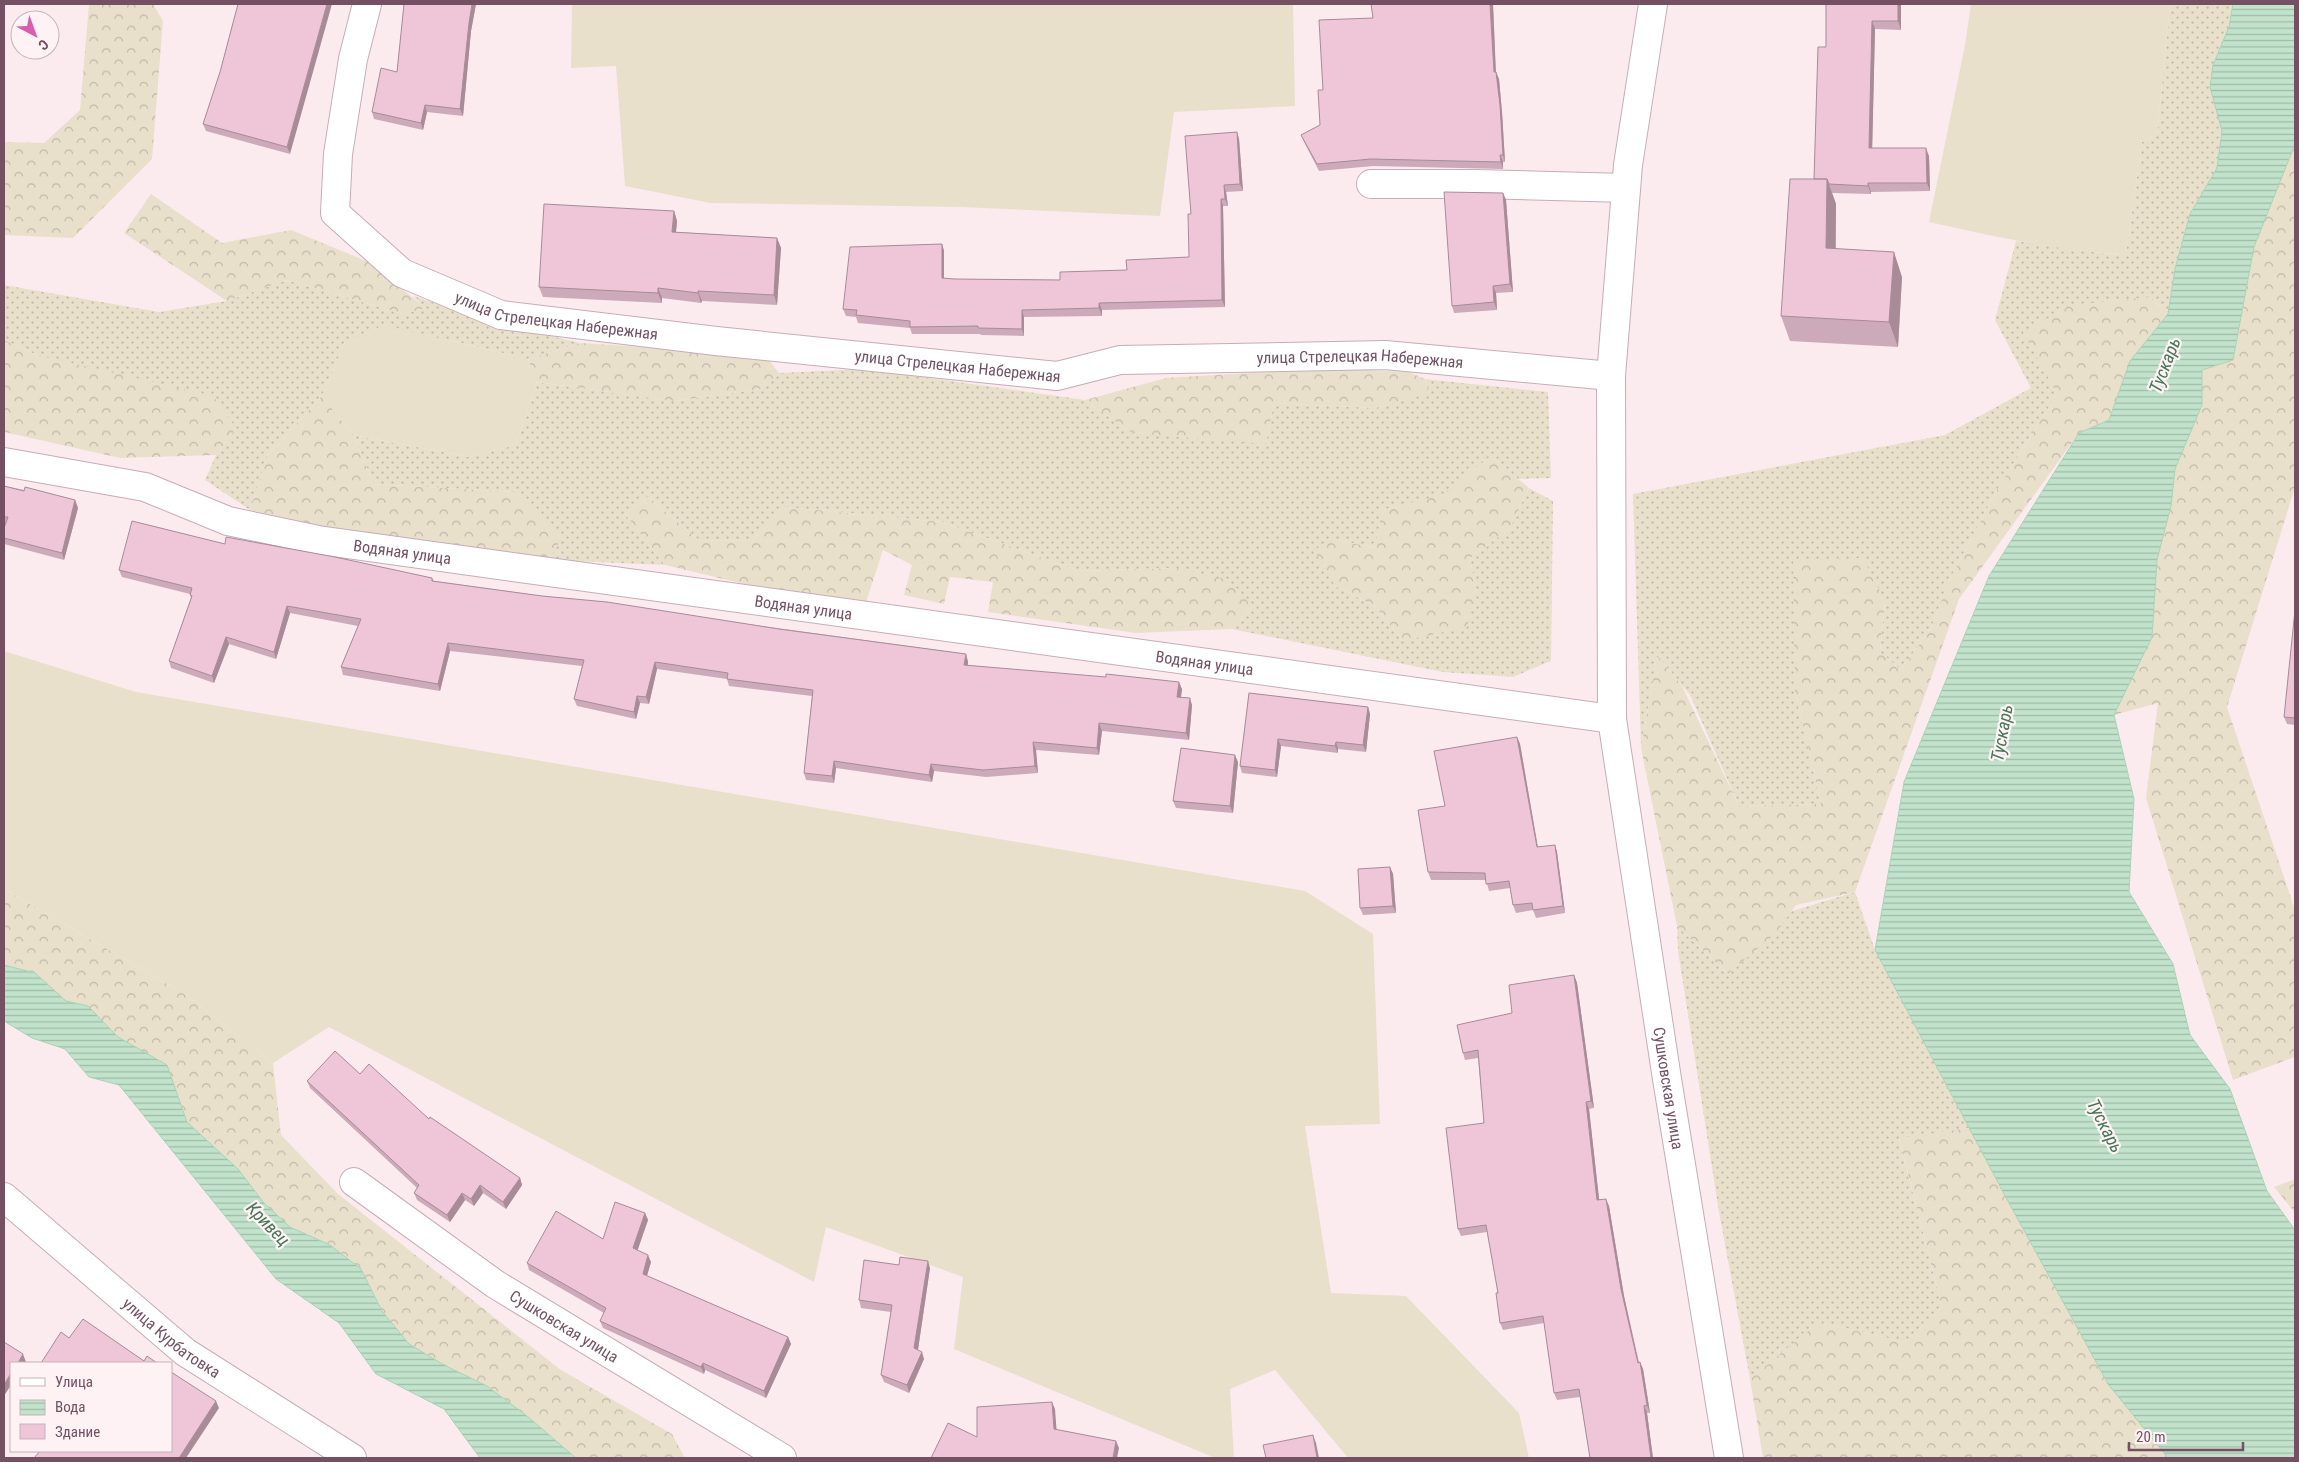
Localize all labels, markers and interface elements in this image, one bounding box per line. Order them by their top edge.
north arrow [10,10,60,60]
text: С [35,36,52,53]
street label: улица Стрелецкая Набережная [452,288,659,344]
water label: Тускарь [2144,334,2185,395]
street label: улица Стрелецкая Набережная [854,346,1062,386]
street label: улица Стрелецкая Набережная [1257,346,1464,372]
street label: Водяная улица [352,536,452,568]
street label: Водяная улица [753,592,853,624]
street label: Водяная улица [1155,647,1255,679]
water label: Тускарь [1986,703,2017,763]
street label: Сушковская улица [1649,1026,1687,1151]
water label: Тускарь [2083,1095,2128,1156]
water label: Кривец [242,1197,294,1250]
street label: Сушковская улица [506,1286,622,1367]
street label: улица Курбатовка [119,1294,224,1382]
legend [10,1362,172,1452]
text: Улица [55,1373,93,1391]
text: Вода [55,1398,85,1416]
scale bar [2129,1420,2243,1452]
text: Здание [55,1423,100,1441]
text: 20 m [2136,1428,2166,1446]

